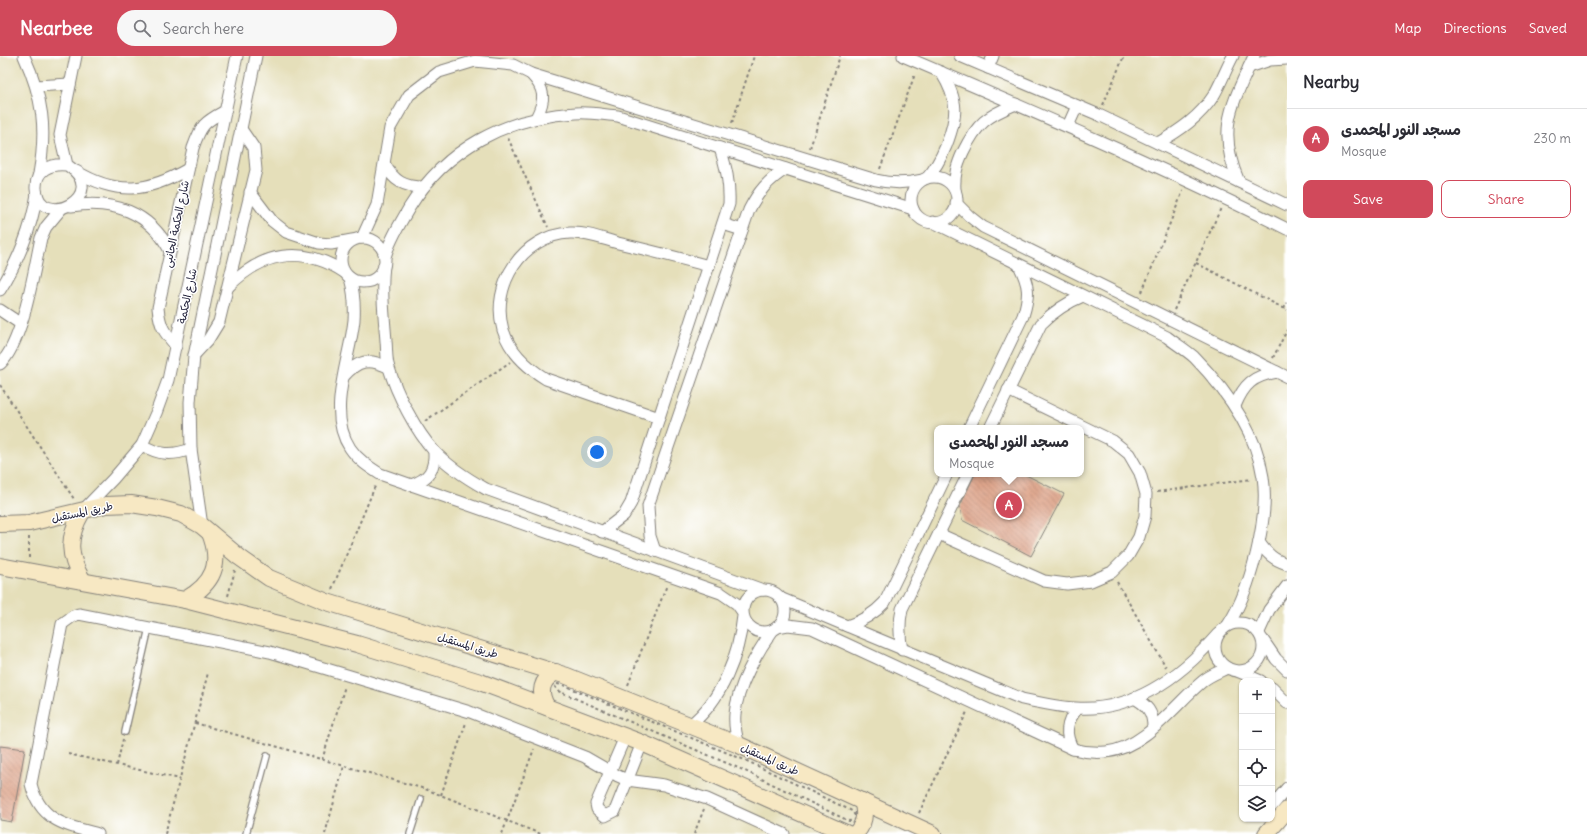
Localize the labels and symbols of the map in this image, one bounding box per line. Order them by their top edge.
street label: شارع الحكمة الجانبى [160,179,194,269]
street label: شارع الحكمة [174,267,202,325]
your location [587,442,607,462]
pin: A [996,490,1022,520]
street label: طريق المستقبل [50,499,114,526]
street label: طريق المستقبل [436,629,500,662]
street label: طريق المستقبل [738,740,802,779]

